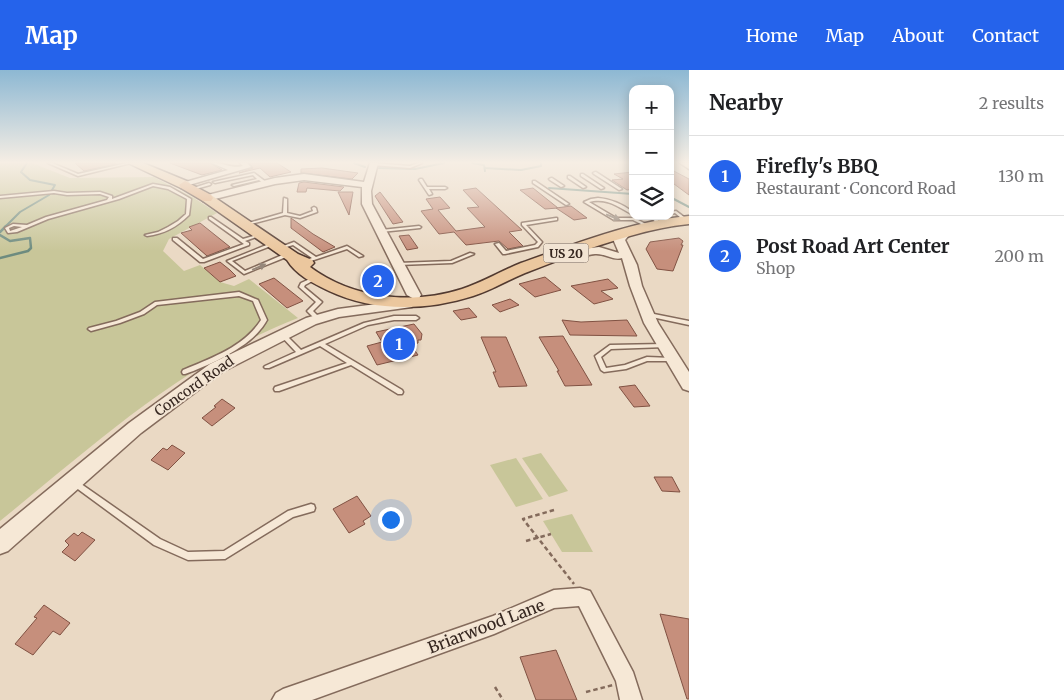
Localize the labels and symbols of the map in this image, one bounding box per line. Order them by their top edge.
one-way arrow [606,213,621,221]
road number: US 20 [544,244,588,262]
pin: 2 [362,262,394,300]
one-way arrow [252,263,267,271]
pin: 1 [383,325,415,363]
street label: Concord Road [151,352,238,420]
your location [378,507,404,533]
street label: Briarwood Lane [425,595,547,657]

